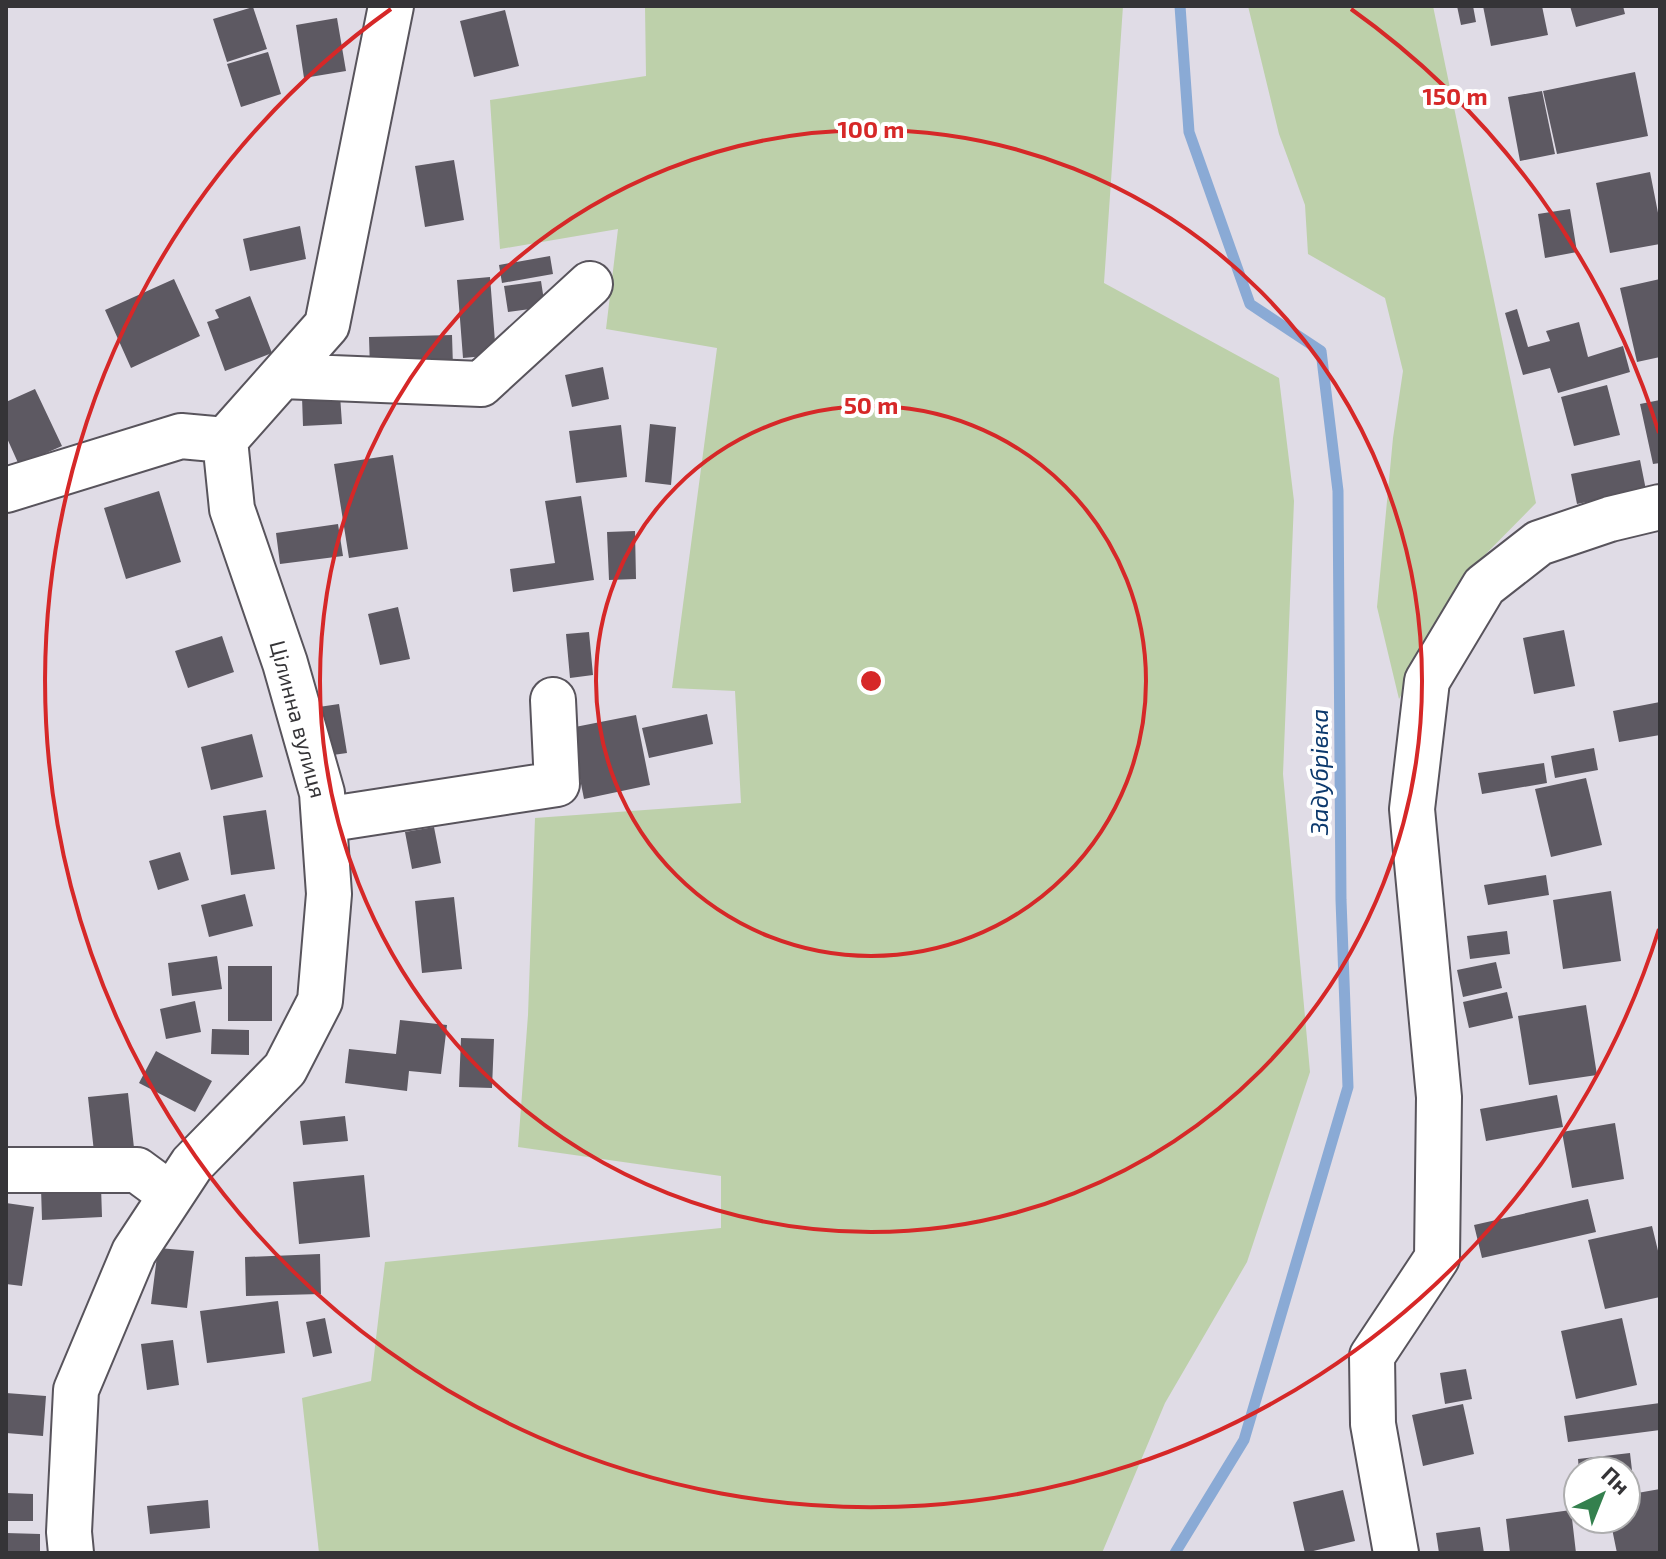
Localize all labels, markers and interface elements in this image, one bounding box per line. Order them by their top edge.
text: 150 m [1422,81,1488,110]
text: 100 m [838,114,904,143]
text: 50 m [844,390,898,419]
street label: Цілинна вулиця [265,637,333,801]
centre of rings [857,667,885,695]
water label: Задубрівка [1304,709,1333,836]
north arrow [1562,1455,1642,1535]
text: Пн [1597,1460,1636,1499]

